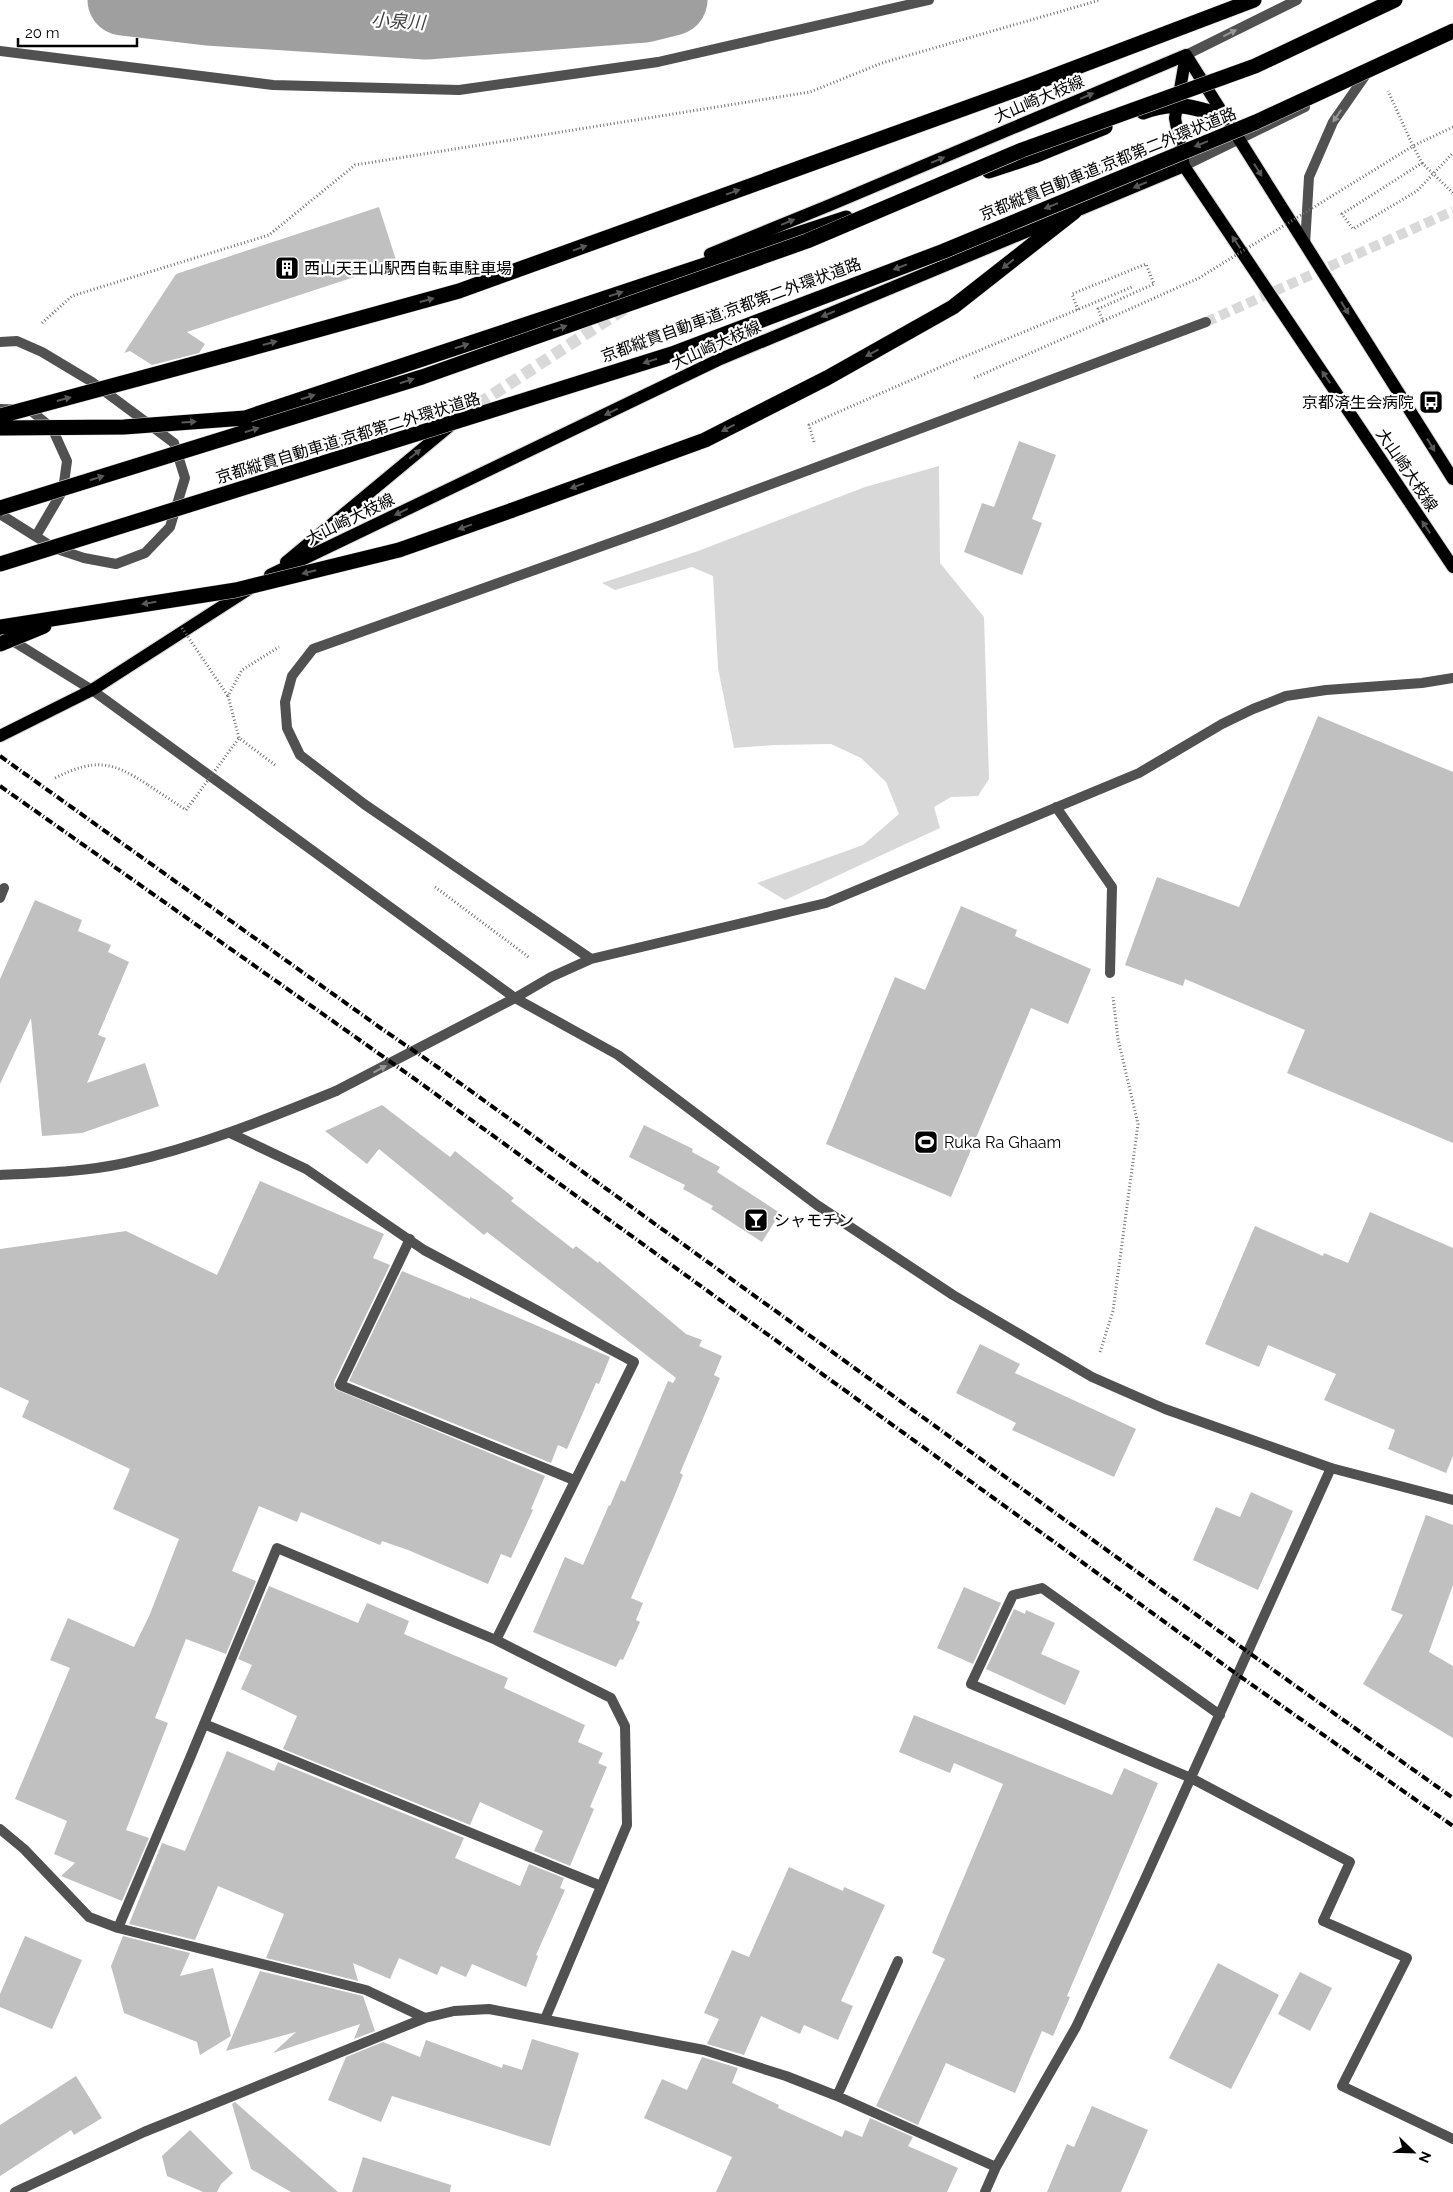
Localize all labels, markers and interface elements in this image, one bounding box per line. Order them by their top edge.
water label: 小泉川 [370,9,428,33]
scale bar [18,15,136,47]
text: 20 m [25,24,60,42]
one-way arrow [1222,29,1237,37]
street label: 大山崎大枝線 [991,71,1087,127]
one-way arrow [1080,92,1094,100]
street label: 京都縦貫自動車道;京都第二外環状道路 [977,104,1239,224]
one-way arrow [1332,109,1342,123]
one-way arrow [1194,141,1208,149]
one-way arrow [931,155,945,163]
one-way arrow [1254,163,1263,176]
one-way arrow [1132,181,1147,189]
one-way arrow [726,188,741,196]
one-way arrow [1044,203,1058,211]
one-way arrow [781,218,795,226]
one-way arrow [1231,235,1241,249]
one-way arrow [573,244,588,251]
street label: 京都縦貫自動車道;京都第二外環状道路 [598,254,864,366]
building icon: 西山天王山駅西自転車駐車場 [274,255,300,281]
place label: 西山天王山駅西自転車駐車場 [304,259,512,278]
one-way arrow [1001,259,1015,269]
one-way arrow [892,263,907,271]
one-way arrow [609,290,624,298]
one-way arrow [419,296,434,304]
one-way arrow [1340,301,1349,314]
one-way arrow [821,311,835,319]
street label: 大山崎大枝線 [668,317,764,373]
one-way arrow [553,324,568,331]
one-way arrow [262,339,277,347]
one-way arrow [454,342,469,349]
one-way arrow [865,349,880,357]
one-way arrow [642,357,657,365]
one-way arrow [1321,370,1331,384]
one-way arrow [400,377,415,385]
street label: 京都縦貫自動車道;京都第二外環状道路 [214,389,482,487]
bus stop icon: 京都済生会病院 [1418,389,1444,415]
one-way arrow [300,393,315,400]
place label: 京都済生会病院 [1302,393,1414,412]
one-way arrow [56,395,71,403]
one-way arrow [604,408,618,416]
one-way arrow [181,418,197,426]
one-way arrow [721,424,736,432]
one-way arrow [244,425,259,433]
street label: 大山崎大枝線 [1372,425,1442,515]
one-way arrow [1427,438,1436,452]
one-way arrow [408,449,421,460]
one-way arrow [89,474,104,482]
one-way arrow [569,482,584,490]
street label: 大山崎大枝線 [303,489,397,549]
one-way arrow [394,508,408,516]
one-way arrow [1421,520,1431,534]
one-way arrow [457,524,472,531]
one-way arrow [301,568,316,576]
one-way arrow [141,600,157,608]
one-way arrow [372,1065,387,1073]
sports icon: Ruka Ra Ghaam [913,1129,939,1155]
place label: Ruka Ra Ghaam [944,1133,1061,1152]
bar icon: シャモチン [743,1207,769,1233]
place label: シャモチン [774,1211,854,1230]
north arrow [1388,2127,1438,2177]
text: N [1416,2149,1434,2165]

